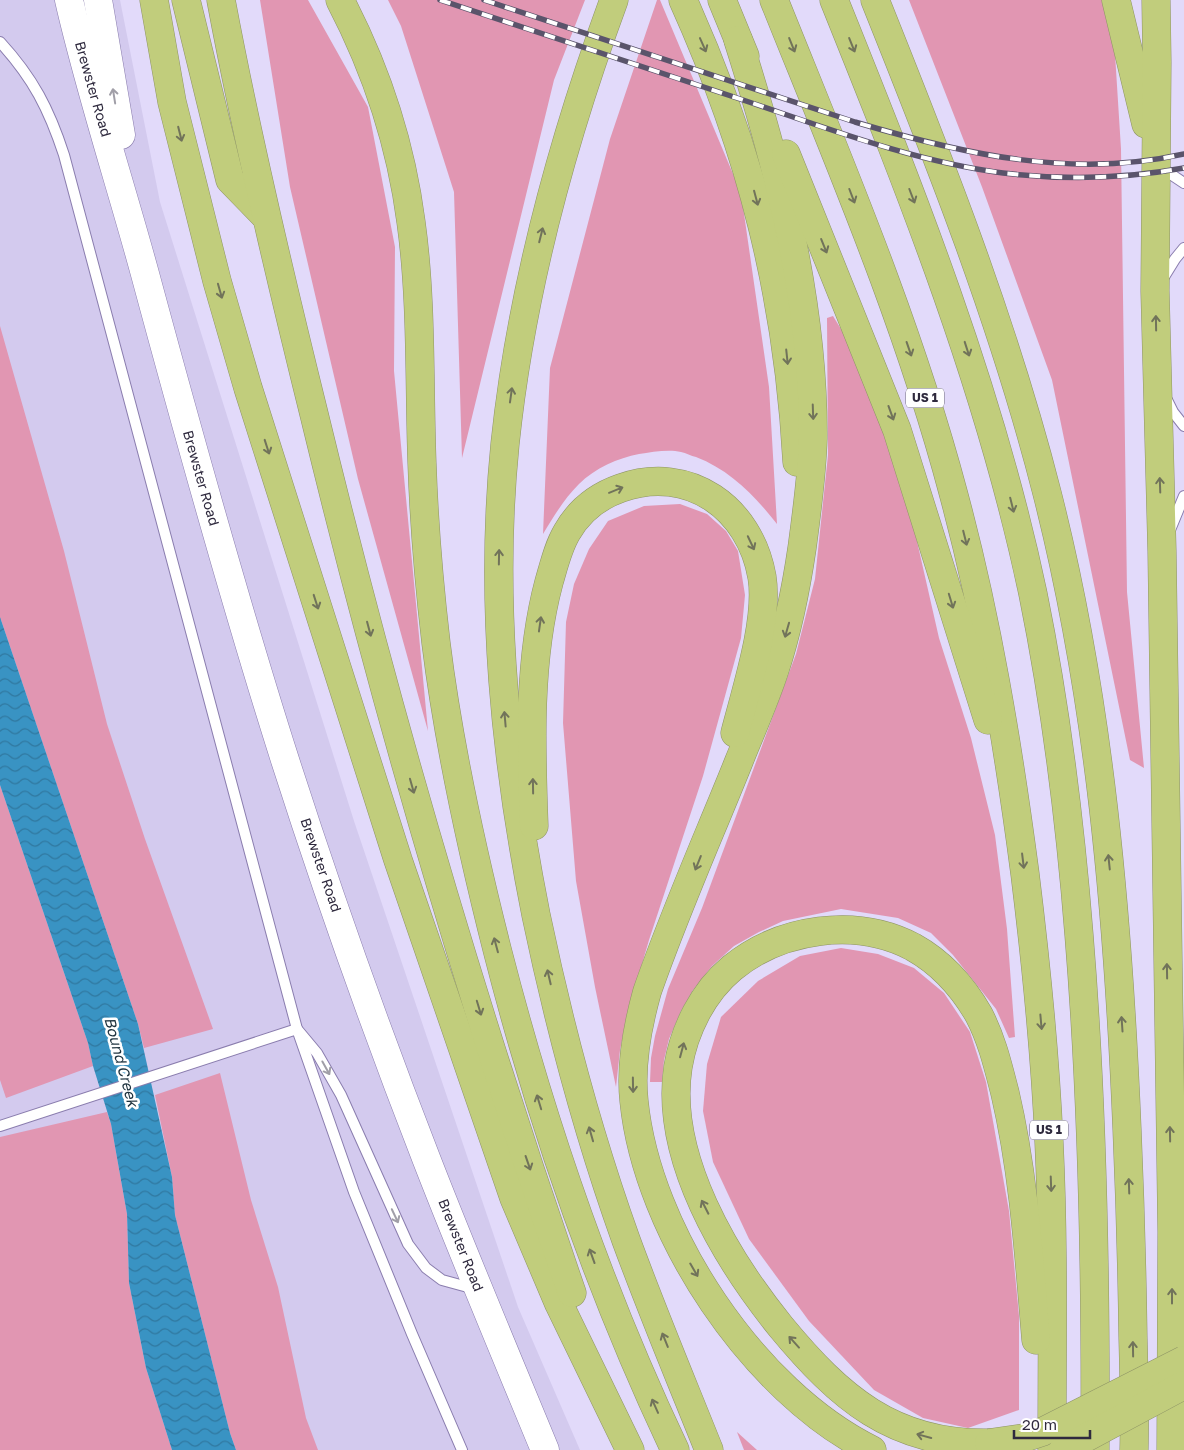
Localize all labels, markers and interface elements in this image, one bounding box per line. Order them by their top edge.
one-way arrow [699,37,709,52]
one-way arrow [788,37,797,52]
one-way arrow [848,37,857,52]
street label: Brewster Road [72,39,115,139]
one-way arrow [109,88,119,104]
one-way arrow [176,125,185,141]
one-way arrow [848,188,857,203]
one-way arrow [908,188,917,204]
one-way arrow [752,190,762,206]
one-way arrow [537,228,546,244]
one-way arrow [819,238,829,253]
one-way arrow [216,283,226,299]
one-way arrow [1151,315,1161,332]
one-way arrow [904,340,914,356]
one-way arrow [962,341,972,357]
one-way arrow [782,349,792,365]
one-way arrow [506,387,516,403]
road number: US 1 [906,388,944,408]
one-way arrow [808,404,817,420]
one-way arrow [887,405,896,421]
street label: Brewster Road [180,428,223,528]
one-way arrow [263,438,272,454]
one-way arrow [1155,478,1164,494]
one-way arrow [608,485,623,494]
one-way arrow [1008,497,1017,513]
one-way arrow [961,529,970,545]
one-way arrow [747,535,756,550]
one-way arrow [494,549,504,566]
one-way arrow [312,593,321,609]
one-way arrow [947,593,957,609]
one-way arrow [535,617,545,633]
one-way arrow [365,621,374,637]
one-way arrow [781,621,791,637]
one-way arrow [501,711,510,727]
one-way arrow [408,777,418,793]
one-way arrow [528,779,538,795]
street label: Brewster Road [297,816,346,914]
one-way arrow [1018,852,1028,868]
one-way arrow [1104,854,1114,870]
one-way arrow [692,855,702,870]
one-way arrow [491,938,500,954]
one-way arrow [1162,964,1172,980]
one-way arrow [544,969,553,985]
one-way arrow [474,1000,484,1016]
one-way arrow [1036,1014,1045,1030]
water label: Bound Creek [101,1015,143,1110]
one-way arrow [1117,1016,1126,1032]
one-way arrow [678,1042,687,1058]
one-way arrow [321,1061,331,1076]
one-way arrow [629,1076,638,1092]
one-way arrow [534,1094,544,1110]
road number: US 1 [1030,1120,1068,1140]
one-way arrow [586,1126,596,1142]
one-way arrow [1165,1126,1175,1142]
one-way arrow [523,1155,533,1171]
one-way arrow [1046,1176,1056,1192]
one-way arrow [1124,1179,1134,1195]
street label: Brewster Road [435,1196,488,1294]
one-way arrow [700,1200,709,1215]
one-way arrow [390,1208,400,1223]
one-way arrow [587,1248,596,1264]
one-way arrow [690,1263,700,1277]
one-way arrow [1167,1289,1177,1305]
one-way arrow [659,1333,669,1348]
one-way arrow [789,1336,800,1349]
one-way arrow [1128,1341,1138,1358]
one-way arrow [649,1399,659,1414]
scale bar [1014,1408,1090,1440]
text: 20 m [1022,1415,1057,1433]
one-way arrow [916,1431,932,1440]

